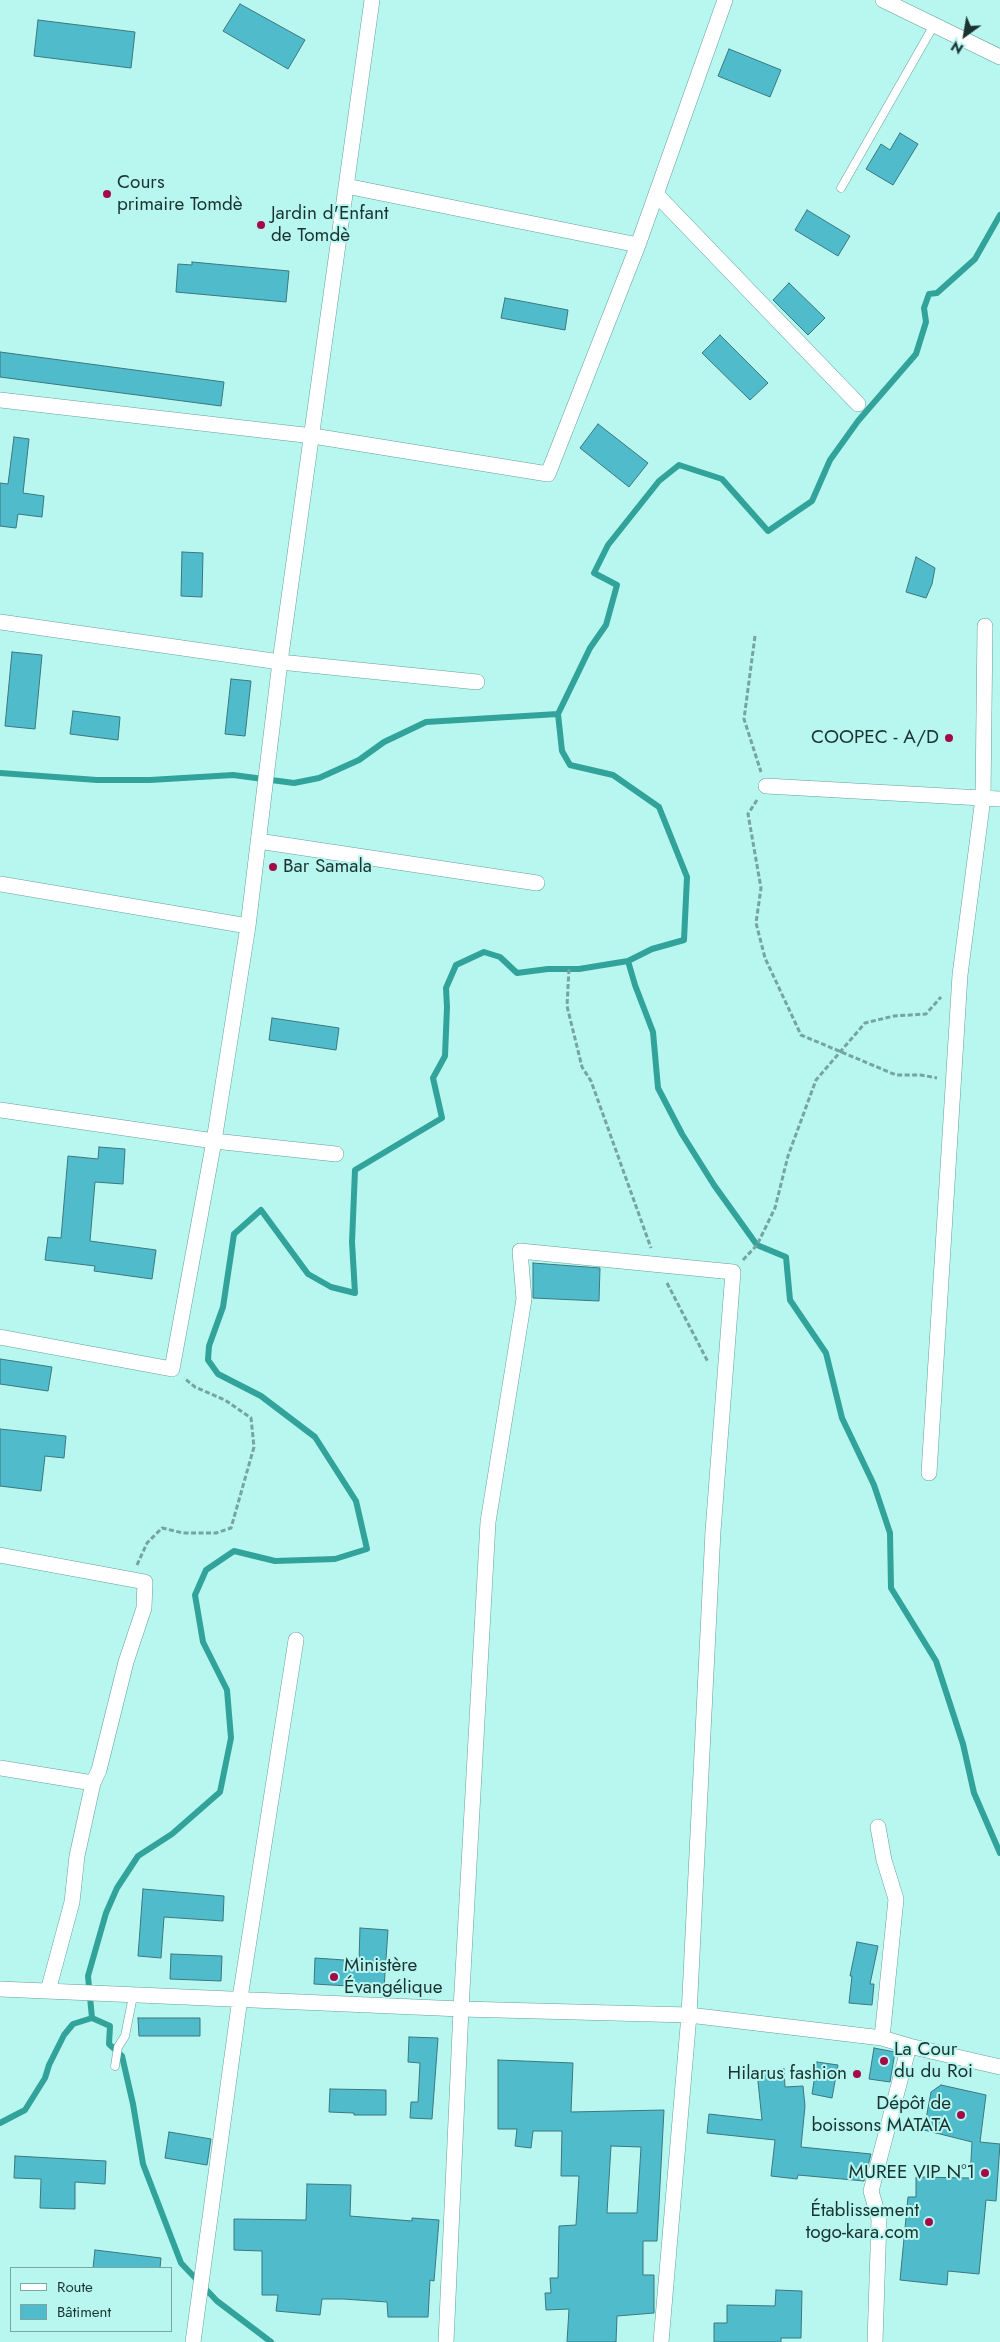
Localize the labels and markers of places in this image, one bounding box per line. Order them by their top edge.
place label: Cours primaire Tomdè [117,172,243,216]
marker: Cours primaire Tomdè [101,188,113,200]
place label: Jardin d'Enfant de Tomdè [271,203,388,247]
marker: Jardin d'Enfant de Tomdè [255,219,267,231]
place label: COOPEC - A/D [811,727,939,749]
marker: COOPEC - A/D [943,732,955,744]
place label: Bar Samala [283,856,372,878]
marker: Bar Samala [267,861,279,873]
place label: Ministère Évangélique [344,1955,442,1999]
marker: Ministère Évangélique [328,1971,340,1983]
place label: La Cour du du Roi [894,2039,973,2083]
marker: La Cour du du Roi [878,2055,890,2067]
place label: Hilarus fashion [728,2063,847,2085]
marker: Hilarus fashion [851,2068,863,2080]
place label: Dépôt de boissons MATATA [812,2093,951,2137]
marker: Dépôt de boissons MATATA [955,2109,967,2121]
place label: MUREE VIP N°1 [849,2162,975,2184]
marker: MUREE VIP N°1 [979,2167,991,2179]
place label: Établissement togo-kara.com [806,2200,919,2244]
marker: Établissement togo-kara.com [923,2216,935,2228]

